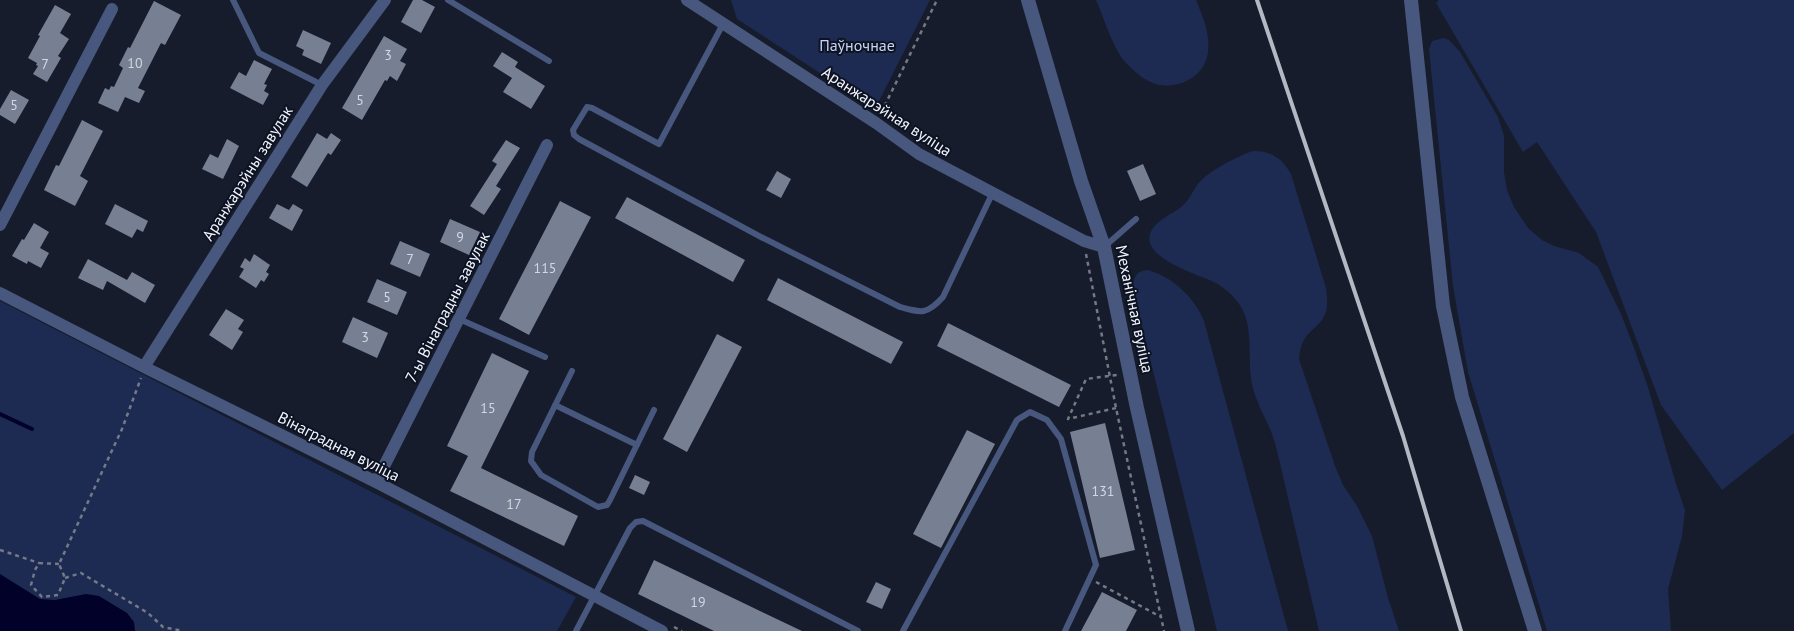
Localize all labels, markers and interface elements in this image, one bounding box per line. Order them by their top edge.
park label: Паўночнае [819,35,895,55]
house number: 3 [384,46,392,64]
house number: 10 [127,54,143,72]
house number: 7 [41,55,49,73]
street label: Аранжарэйная вуліца [818,62,956,160]
house number: 5 [356,91,364,109]
house number: 5 [10,96,18,114]
street label: Аранжарэйны завулак [197,102,297,244]
street label: 7-ы Вінаградны завулак [400,228,494,386]
house number: 9 [456,228,464,246]
street label: Механічная вуліца [1112,243,1158,375]
house number: 7 [406,250,414,268]
house number: 115 [534,259,556,277]
house number: 5 [383,288,391,306]
house number: 3 [361,328,369,346]
house number: 15 [480,399,496,417]
street label: Вінаградная вуліца [275,407,403,485]
house number: 131 [1092,482,1114,500]
house number: 17 [506,495,522,513]
house number: 19 [690,593,706,611]

